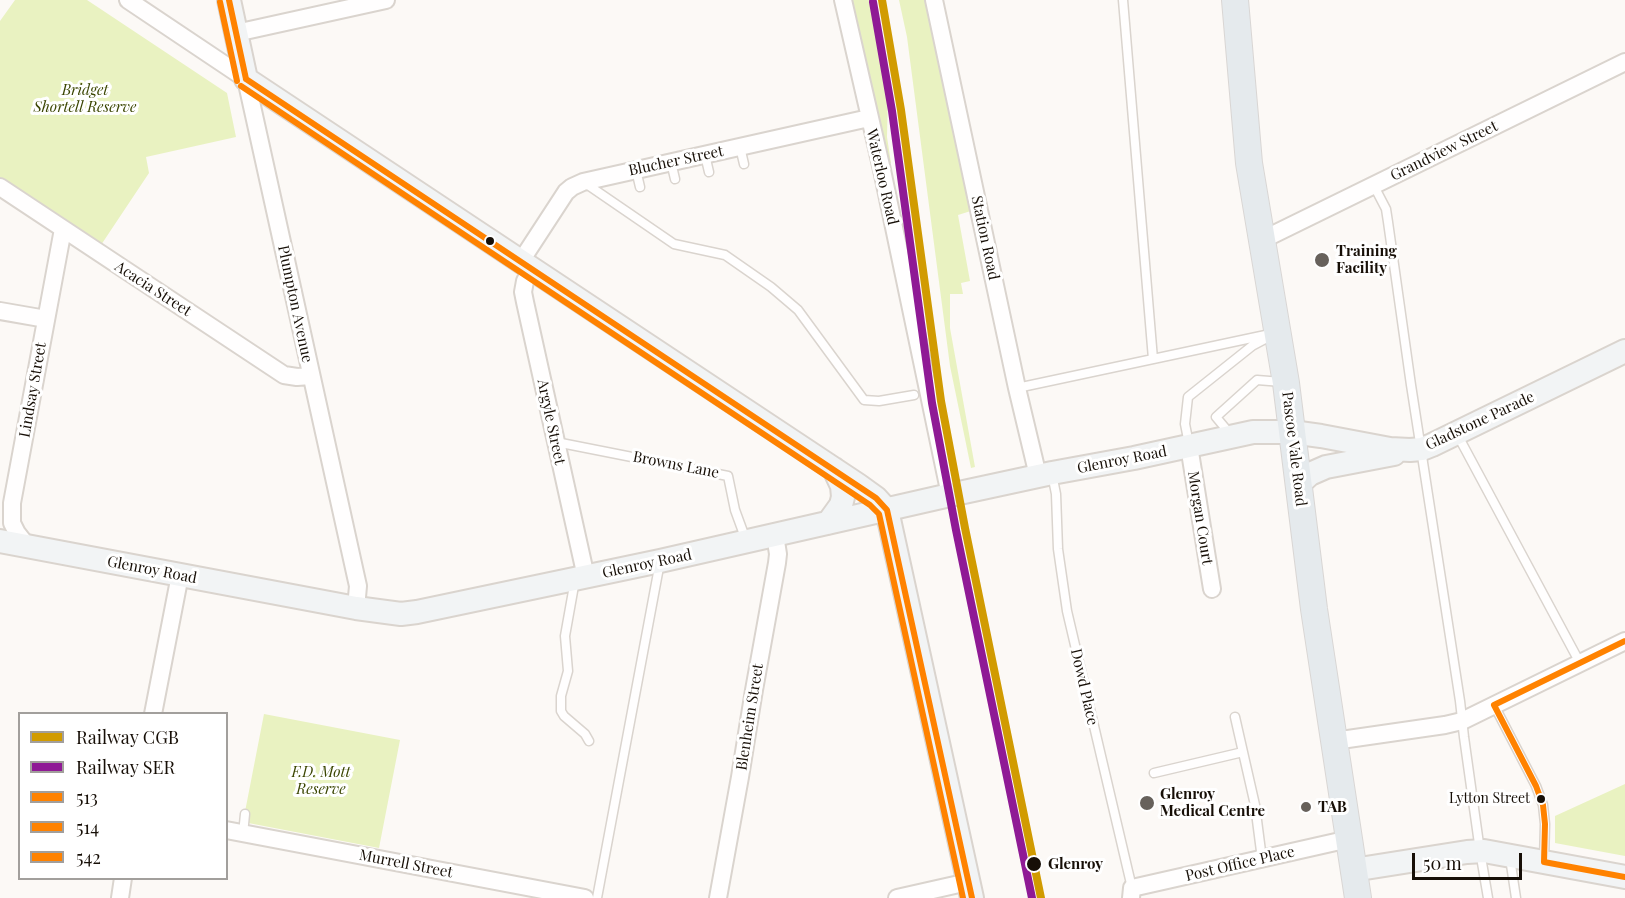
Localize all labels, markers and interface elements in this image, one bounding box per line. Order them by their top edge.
park label: Bridget Shortell Reserve [33,81,137,116]
street label: Grandview Street [1387,117,1501,185]
street label: Waterloo Road [862,127,902,227]
street label: Blucher Street [627,142,725,180]
street label: Station Road [967,194,1003,282]
unlabelled marker [484,235,496,247]
place label: Training Facility [1336,242,1397,277]
street label: Plumpton Avenue [274,244,316,364]
marker: Training Facility [1313,251,1331,269]
street label: Acacia Street [111,258,195,320]
street label: Lindsay Street [16,341,50,439]
street label: Argyle Street [533,378,569,466]
street label: Gladstone Parade [1423,388,1537,454]
street label: Pascoe Vale Road [1278,391,1310,507]
street label: Glenroy Road [1076,442,1168,478]
street label: Browns Lane [631,448,721,482]
street label: Morgan Court [1184,470,1216,566]
street label: Glenroy Road [601,546,693,582]
street label: Glenroy Road [106,552,198,588]
street label: Dowd Place [1066,647,1102,727]
street label: Blenheim Street [733,662,767,772]
legend [18,712,228,880]
text: Railway CGB [76,725,179,749]
text: Railway SER [76,755,175,779]
park label: F.D. Mott Reserve [291,763,351,798]
text: 513 [76,785,98,809]
place label: Glenroy Medical Centre [1160,785,1265,820]
place label: Lytton Street [1449,791,1530,807]
marker: Lytton Street [1535,793,1547,805]
marker: Glenroy Medical Centre [1138,794,1156,812]
place label: TAB [1318,798,1347,816]
marker: TAB [1299,800,1313,814]
text: 514 [76,815,99,839]
scale bar [1415,841,1524,879]
street label: Post Office Place [1184,843,1296,885]
text: 542 [76,845,101,869]
street label: Murrell Street [358,846,454,882]
text: 50 m [1423,851,1462,875]
marker: Glenroy [1025,855,1043,873]
place label: Glenroy [1048,855,1103,873]

